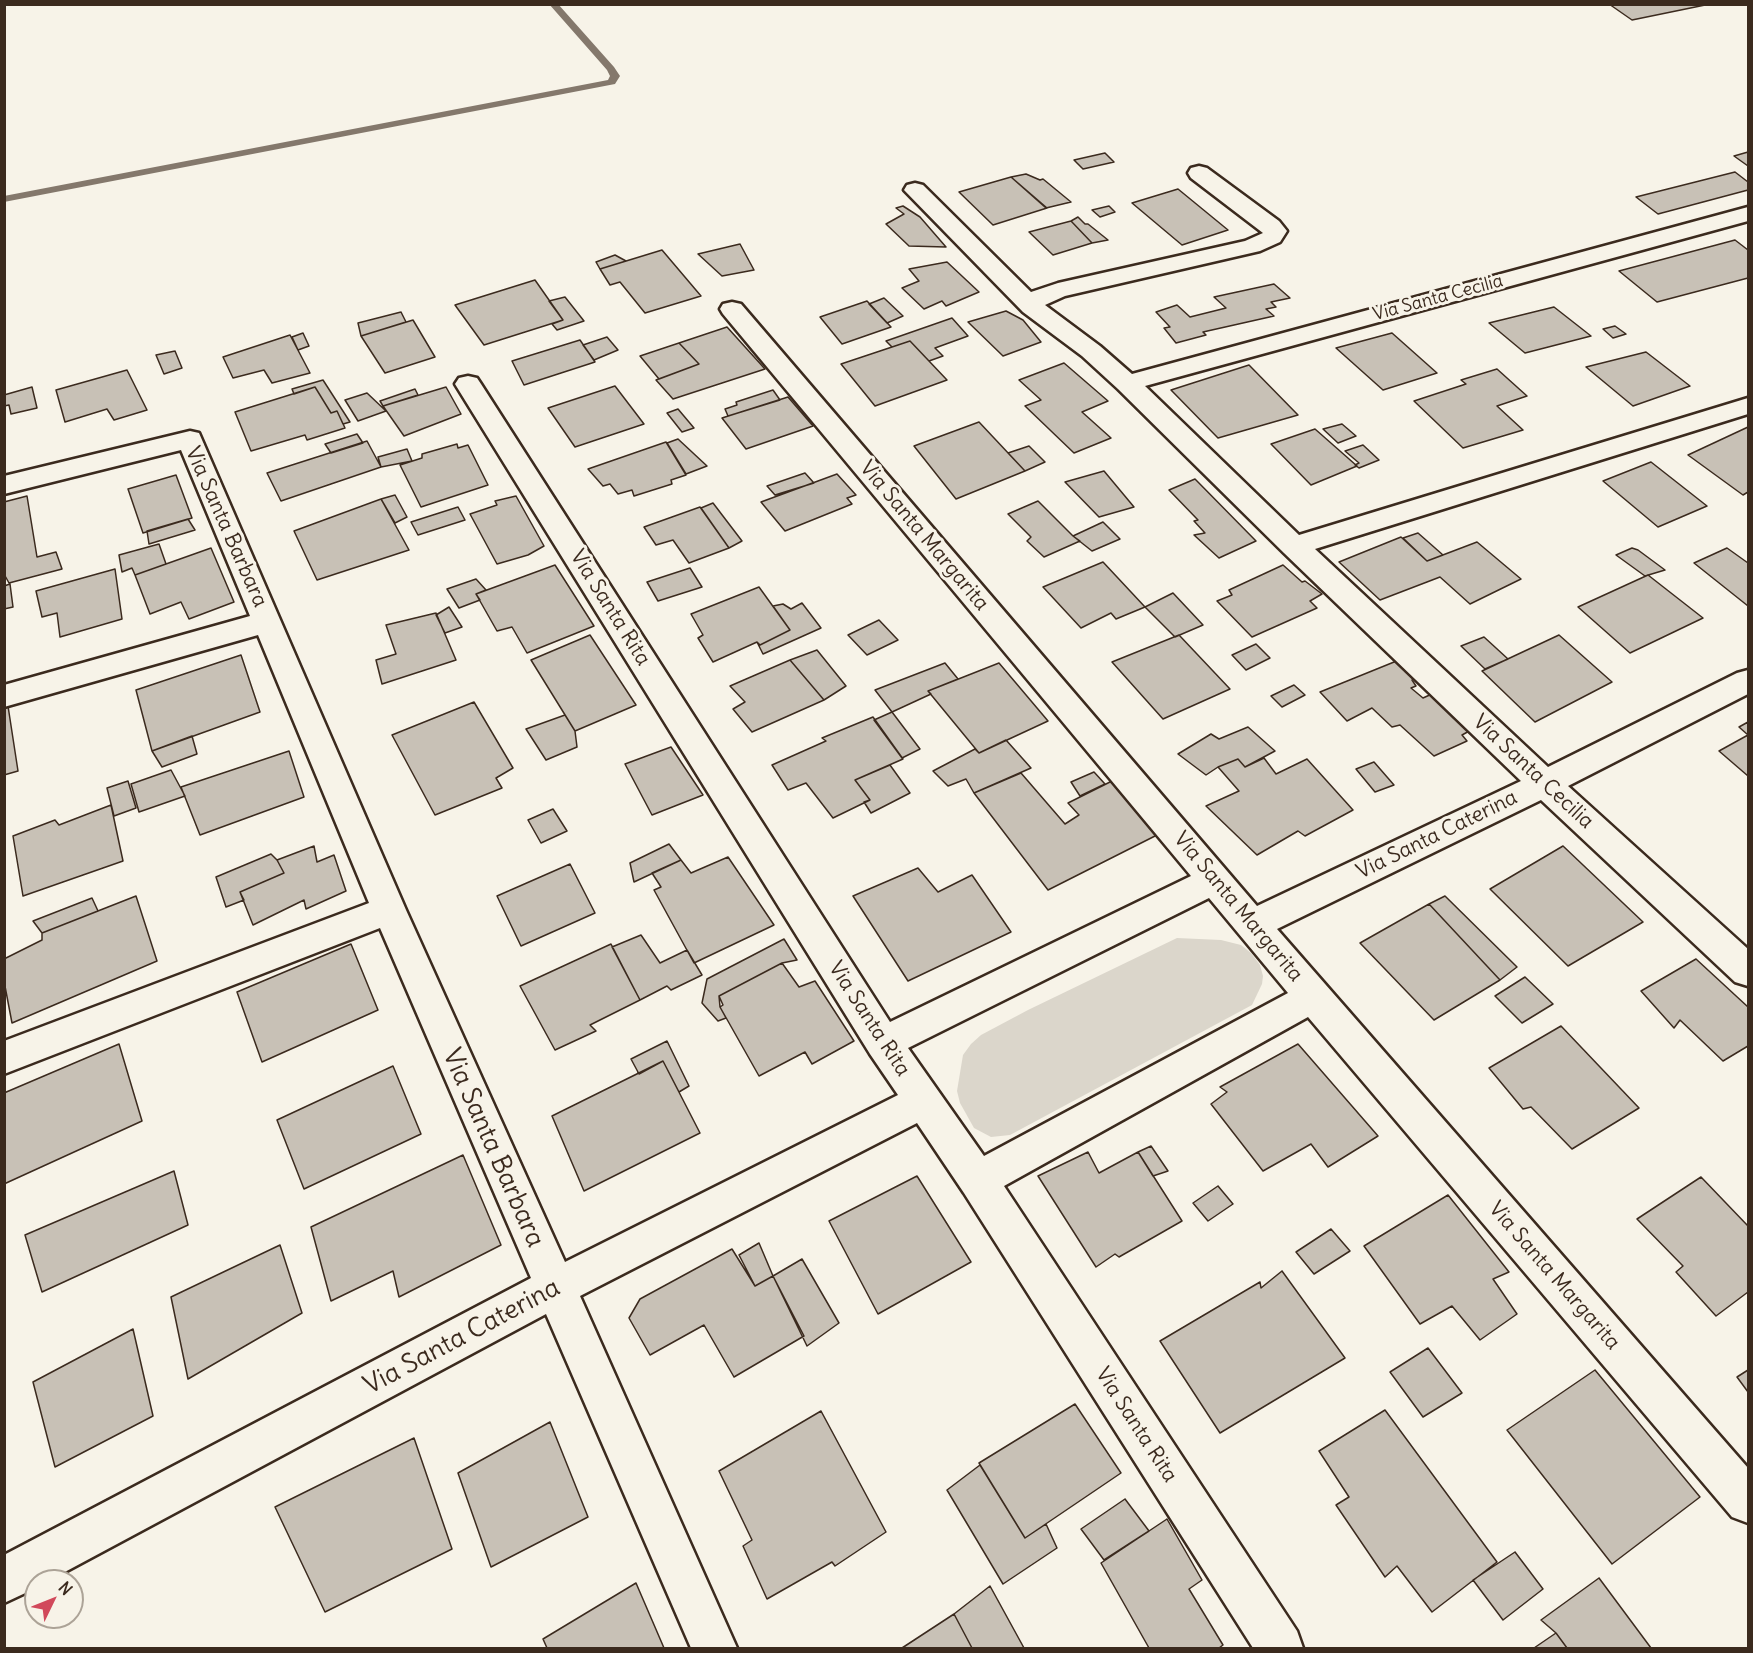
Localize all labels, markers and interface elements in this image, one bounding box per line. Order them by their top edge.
street label: Via Santa Cecilia [1371,270,1505,326]
street label: Via Santa Barbara [179,443,273,611]
street label: Via Santa Margarita [854,456,994,616]
street label: Via Santa Rita [564,546,656,670]
street label: Via Santa Cecilia [1467,710,1599,834]
street label: Via Santa Caterina [1352,785,1522,885]
street label: Via Santa Margarita [1168,827,1308,987]
street label: Via Santa Rita [823,957,915,1081]
street label: Via Santa Barbara [435,1044,551,1252]
street label: Via Santa Margarita [1483,1197,1625,1355]
street label: Via Santa Caterina [359,1272,565,1402]
street label: Via Santa Rita [1090,1363,1182,1487]
north arrow [24,1569,84,1629]
text: N [55,1577,77,1599]

